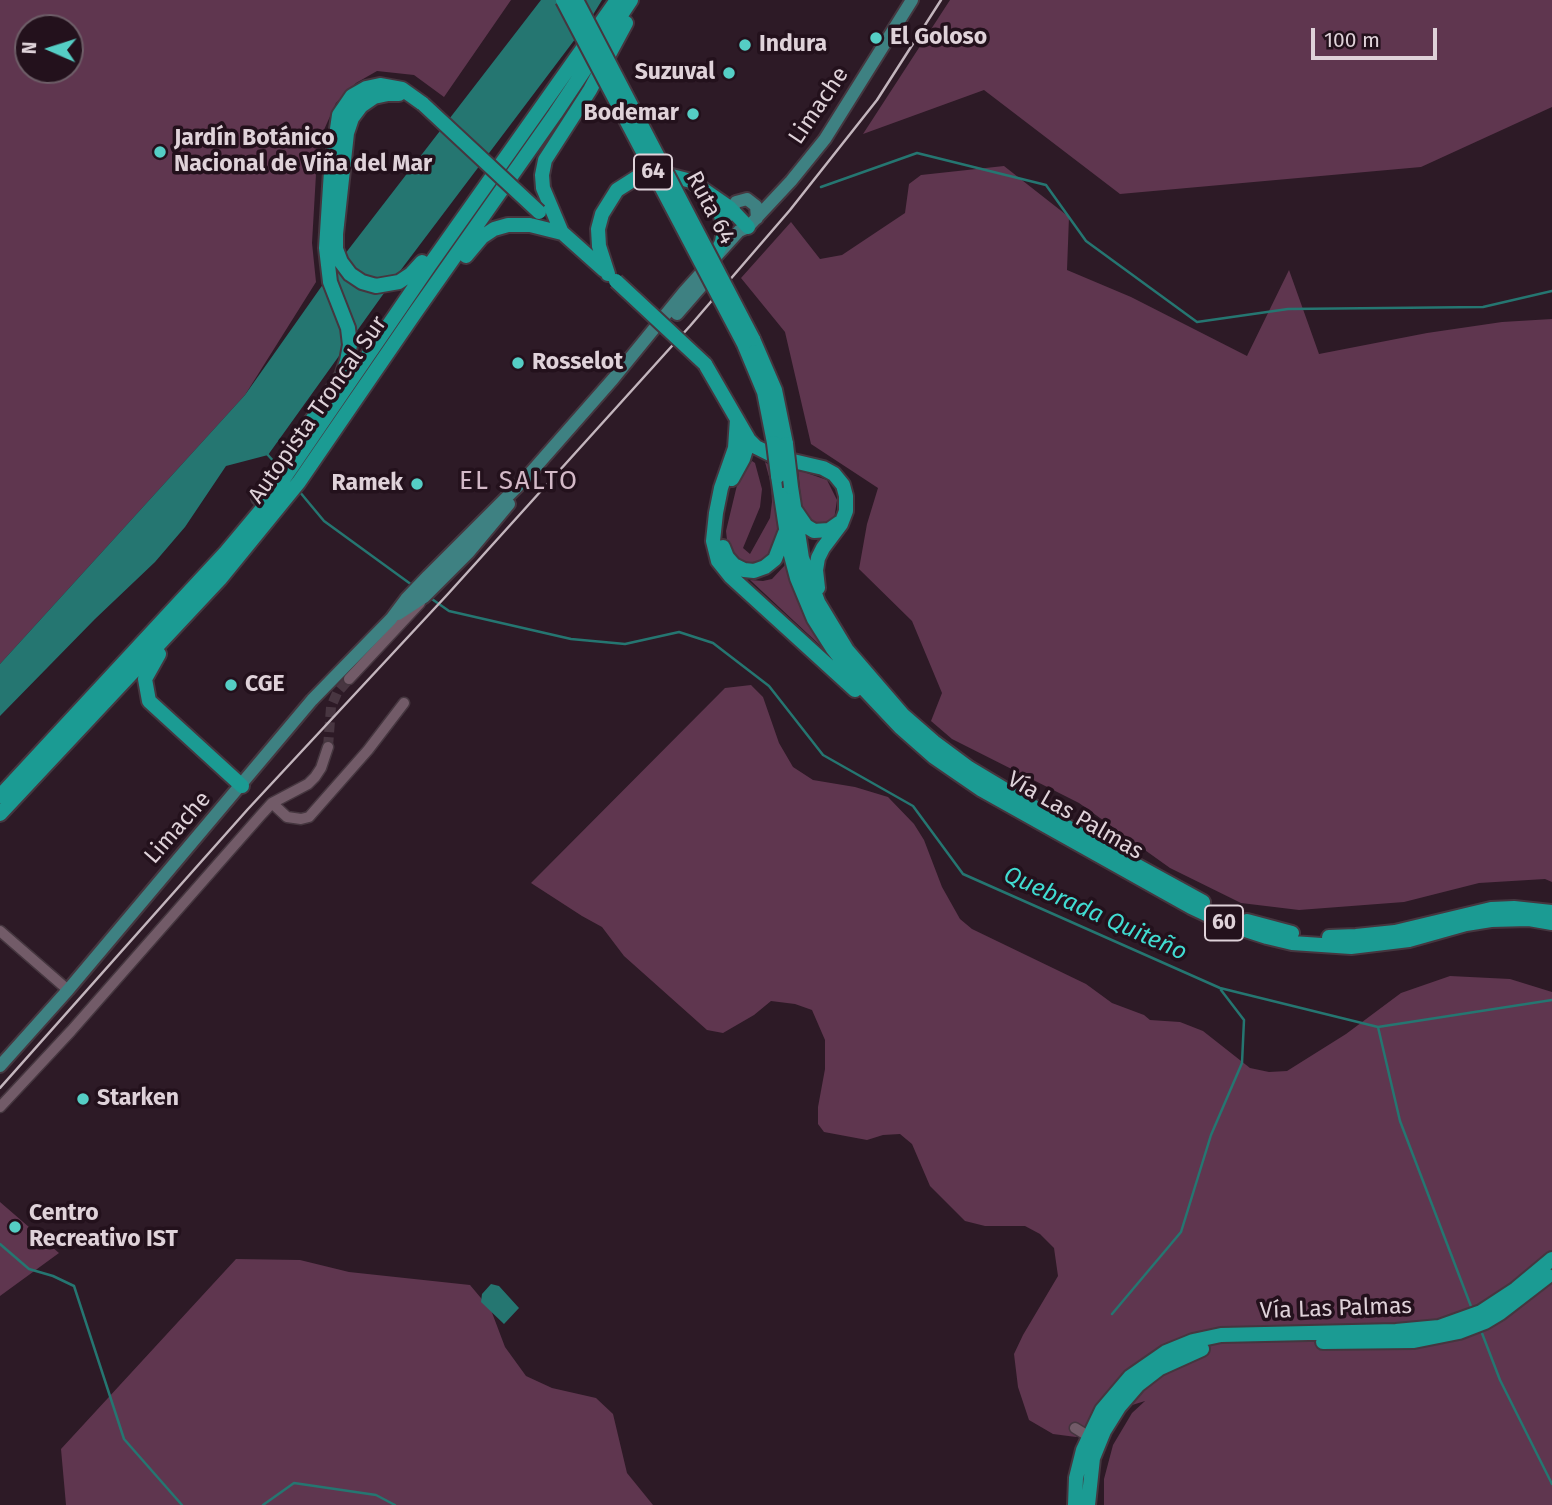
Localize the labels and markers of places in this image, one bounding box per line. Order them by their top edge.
place label: El Goloso [890,24,987,52]
marker: El Goloso [868,30,884,46]
place label: Indura [759,31,827,59]
marker: Indura [737,37,753,53]
place label: Suzuval [635,59,715,87]
marker: Suzuval [721,65,737,81]
place label: Bodemar [584,100,679,128]
marker: Bodemar [685,106,701,122]
place label: Jardín Botánico Nacional de Viña del Mar [174,125,432,179]
marker: Jardín Botánico Nacional de Viña del Mar [152,144,168,160]
place label: Rosselot [532,349,623,377]
marker: Rosselot [510,355,526,371]
place label: Ramek [332,470,403,498]
marker: Ramek [409,476,425,492]
place label: CGE [245,671,285,699]
marker: CGE [223,677,239,693]
place label: Starken [97,1085,179,1113]
marker: Starken [75,1091,91,1107]
place label: Centro Recreativo IST [29,1200,178,1254]
marker: Centro Recreativo IST [7,1219,23,1235]

